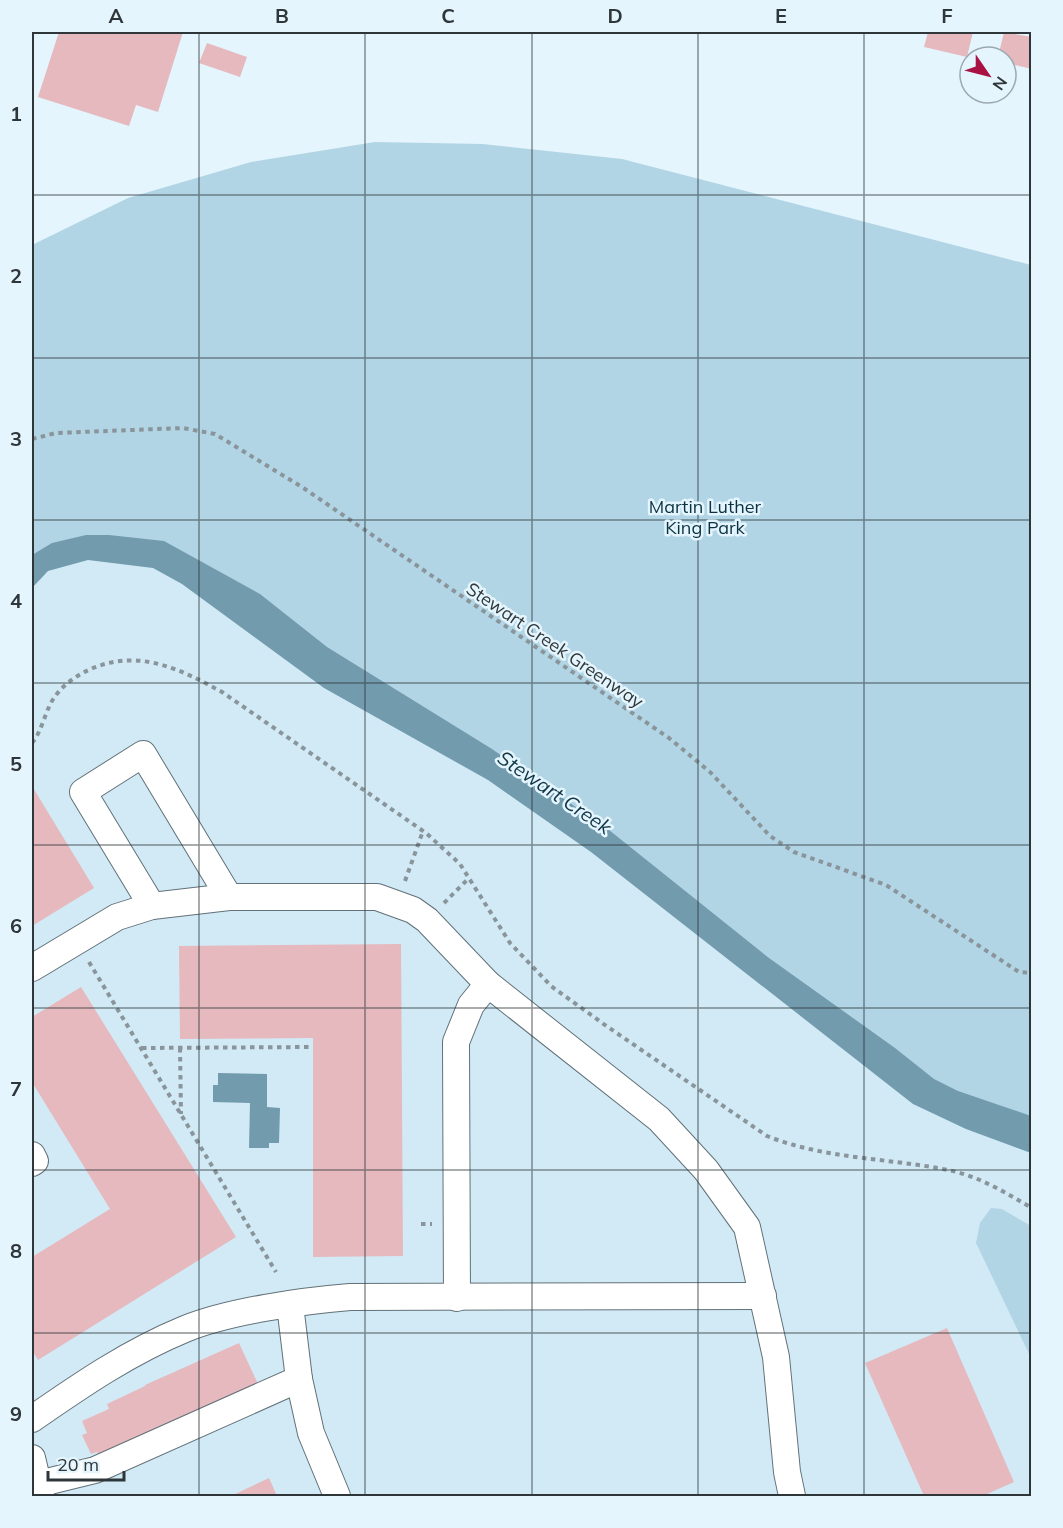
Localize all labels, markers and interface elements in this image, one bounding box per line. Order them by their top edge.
text: A [109,3,124,28]
text: B [275,3,289,28]
text: C [441,3,455,28]
text: D [607,3,623,28]
text: E [775,3,787,28]
text: F [941,3,953,28]
north arrow [958,45,1018,105]
text: N [989,73,1012,94]
text: 1 [10,101,22,126]
text: 2 [10,263,22,288]
text: 3 [10,426,22,451]
park label: Martin Luther King Park [649,495,762,539]
street label: Stewart Creek Greenway [462,577,648,713]
text: 4 [10,588,22,613]
water label: Stewart Creek [493,745,617,840]
text: 5 [10,751,22,776]
text: 6 [10,913,22,938]
text: 7 [10,1076,22,1101]
text: 8 [10,1238,22,1263]
text: 9 [10,1401,22,1426]
scale bar [48,1444,124,1482]
text: 20 m [57,1453,99,1476]

